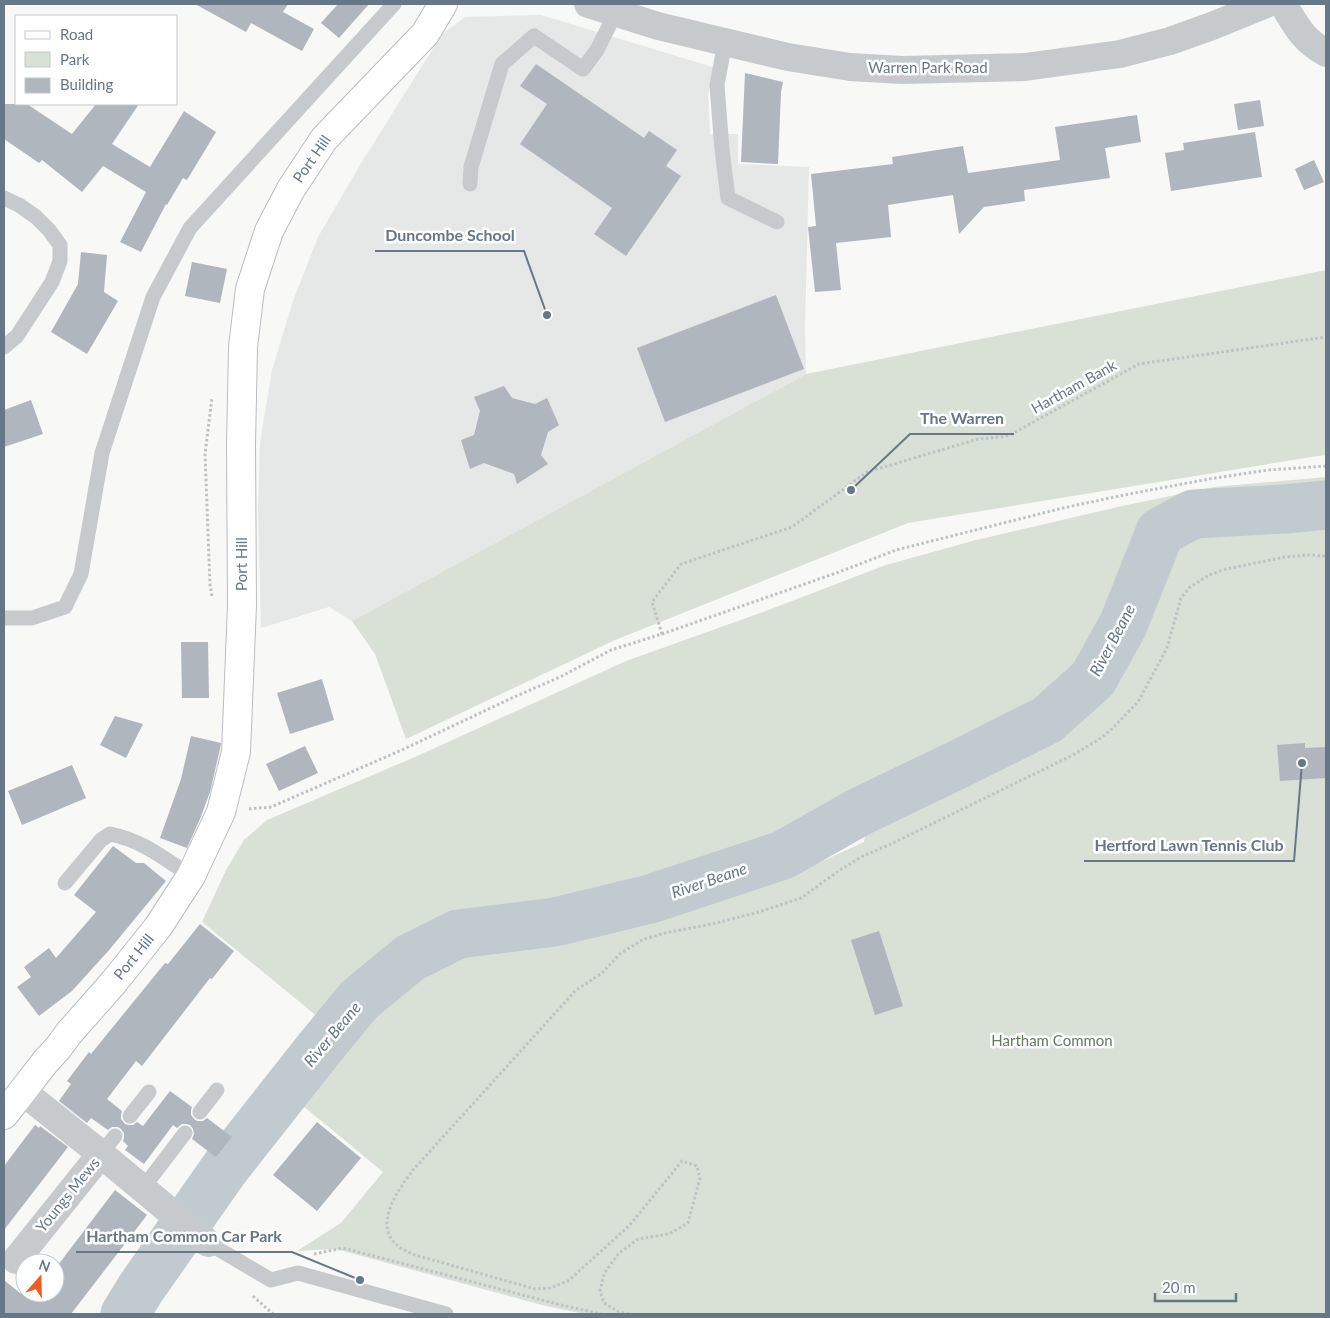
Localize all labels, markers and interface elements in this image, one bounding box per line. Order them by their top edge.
legend [15,15,178,105]
text: Road [60,25,93,43]
text: Park [60,50,90,68]
street label: Warren Park Road [868,58,988,76]
text: Building [60,75,113,93]
street label: Port Hill [288,131,334,186]
callout: Duncombe School [375,220,524,251]
text: Duncombe School [385,225,515,244]
street label: Hartham Bank [1028,355,1120,417]
callout: The Warren [910,403,1014,434]
text: The Warren [920,408,1004,427]
street label: Port Hill [232,537,250,591]
water label: River Beane [1085,600,1139,679]
callout: Hertford Lawn Tennis Club [1084,830,1294,861]
text: Hertford Lawn Tennis Club [1094,835,1284,854]
water label: River Beane [669,858,749,901]
street label: Port Hill [109,930,157,983]
water label: River Beane [299,997,364,1070]
park label: Hartham Common [991,1031,1113,1049]
street label: Youngs Mews [32,1153,103,1235]
callout: Hartham Common Car Park [76,1221,292,1252]
text: Hartham Common Car Park [86,1226,282,1245]
north arrow [15,1253,65,1303]
text: N [37,1255,53,1275]
scale bar [1155,1270,1236,1302]
text: 20 m [1162,1278,1196,1296]

